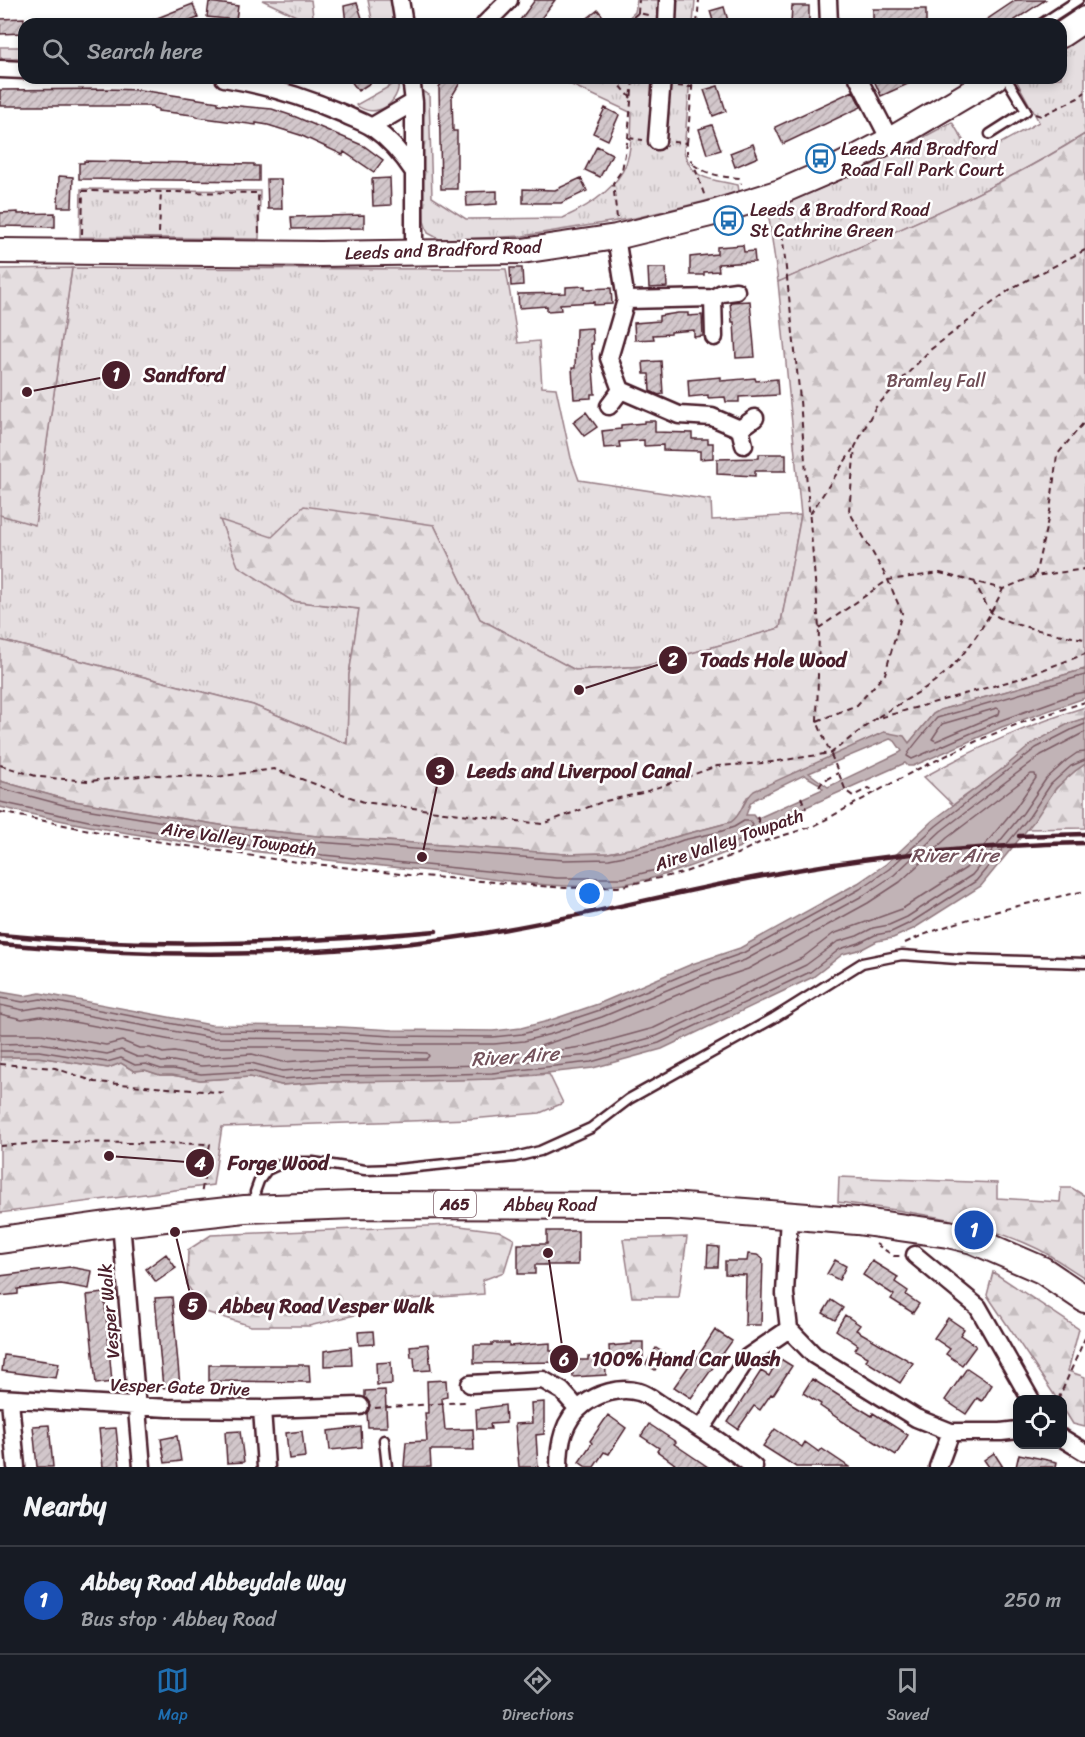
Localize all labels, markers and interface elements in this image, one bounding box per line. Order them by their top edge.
search box [18,18,1067,84]
text: Search here [87,32,203,71]
icon: search [39,35,72,68]
place label: Leeds And Bradford Road Fall Park Court [841,133,1004,186]
bus stop icon: Leeds And Bradford Road Fall Park Court [804,143,836,175]
place label: Leeds & Bradford Road St Cathrine Green [750,194,931,247]
bus stop icon: Leeds & Bradford Road St Cathrine Green [713,204,745,236]
street label: Leeds and Bradford Road [344,231,543,269]
callout: Sandford [101,356,237,394]
text: Sandford [142,358,226,393]
text: 1 [112,359,120,391]
park label: Bramley Fall [886,365,986,397]
callout: Toads Hole Wood [658,641,858,679]
text: Toads Hole Wood [700,643,849,678]
text: 2 [667,644,679,676]
callout: Leeds and Liverpool Canal [425,752,704,790]
text: Leeds and Liverpool Canal [467,754,693,789]
text: 3 [434,756,445,788]
street label: Aire Valley Towpath [649,799,808,881]
street label: Aire Valley Towpath [159,812,318,866]
water label: River Aire [911,838,1001,873]
your location [575,879,604,908]
water label: River Aire [470,1036,562,1077]
callout: Forge Wood [185,1144,341,1182]
text: Forge Wood [226,1146,331,1181]
text: 4 [193,1148,206,1180]
street label: Abbey Road [502,1189,598,1221]
road number: A65 [434,1191,476,1217]
pin: 1 [954,1208,994,1252]
street label: Vesper Walk [89,1262,129,1360]
callout: Abbey Road Vesper Walk [178,1287,446,1325]
text: Abbey Road Vesper Walk [218,1289,435,1324]
text: 5 [188,1290,199,1322]
callout: 100% Hand Car Wash [549,1340,792,1378]
text: 100% Hand Car Wash [592,1342,781,1377]
text: 6 [558,1344,569,1376]
street label: Vesper Gate Drive [110,1369,251,1405]
map controls [1013,1395,1067,1449]
button: locate [1013,1395,1067,1449]
text: Nearby [24,1483,106,1529]
text: Abbey Road Abbeydale Way [81,1563,346,1602]
text: 1 [39,1583,48,1618]
text: 250 m [1004,1583,1061,1618]
text: Bus stop · Abbey Road [81,1602,276,1637]
tab: Map [156,1664,189,1729]
tab: Directions [502,1664,574,1729]
tab: Saved [886,1664,929,1729]

